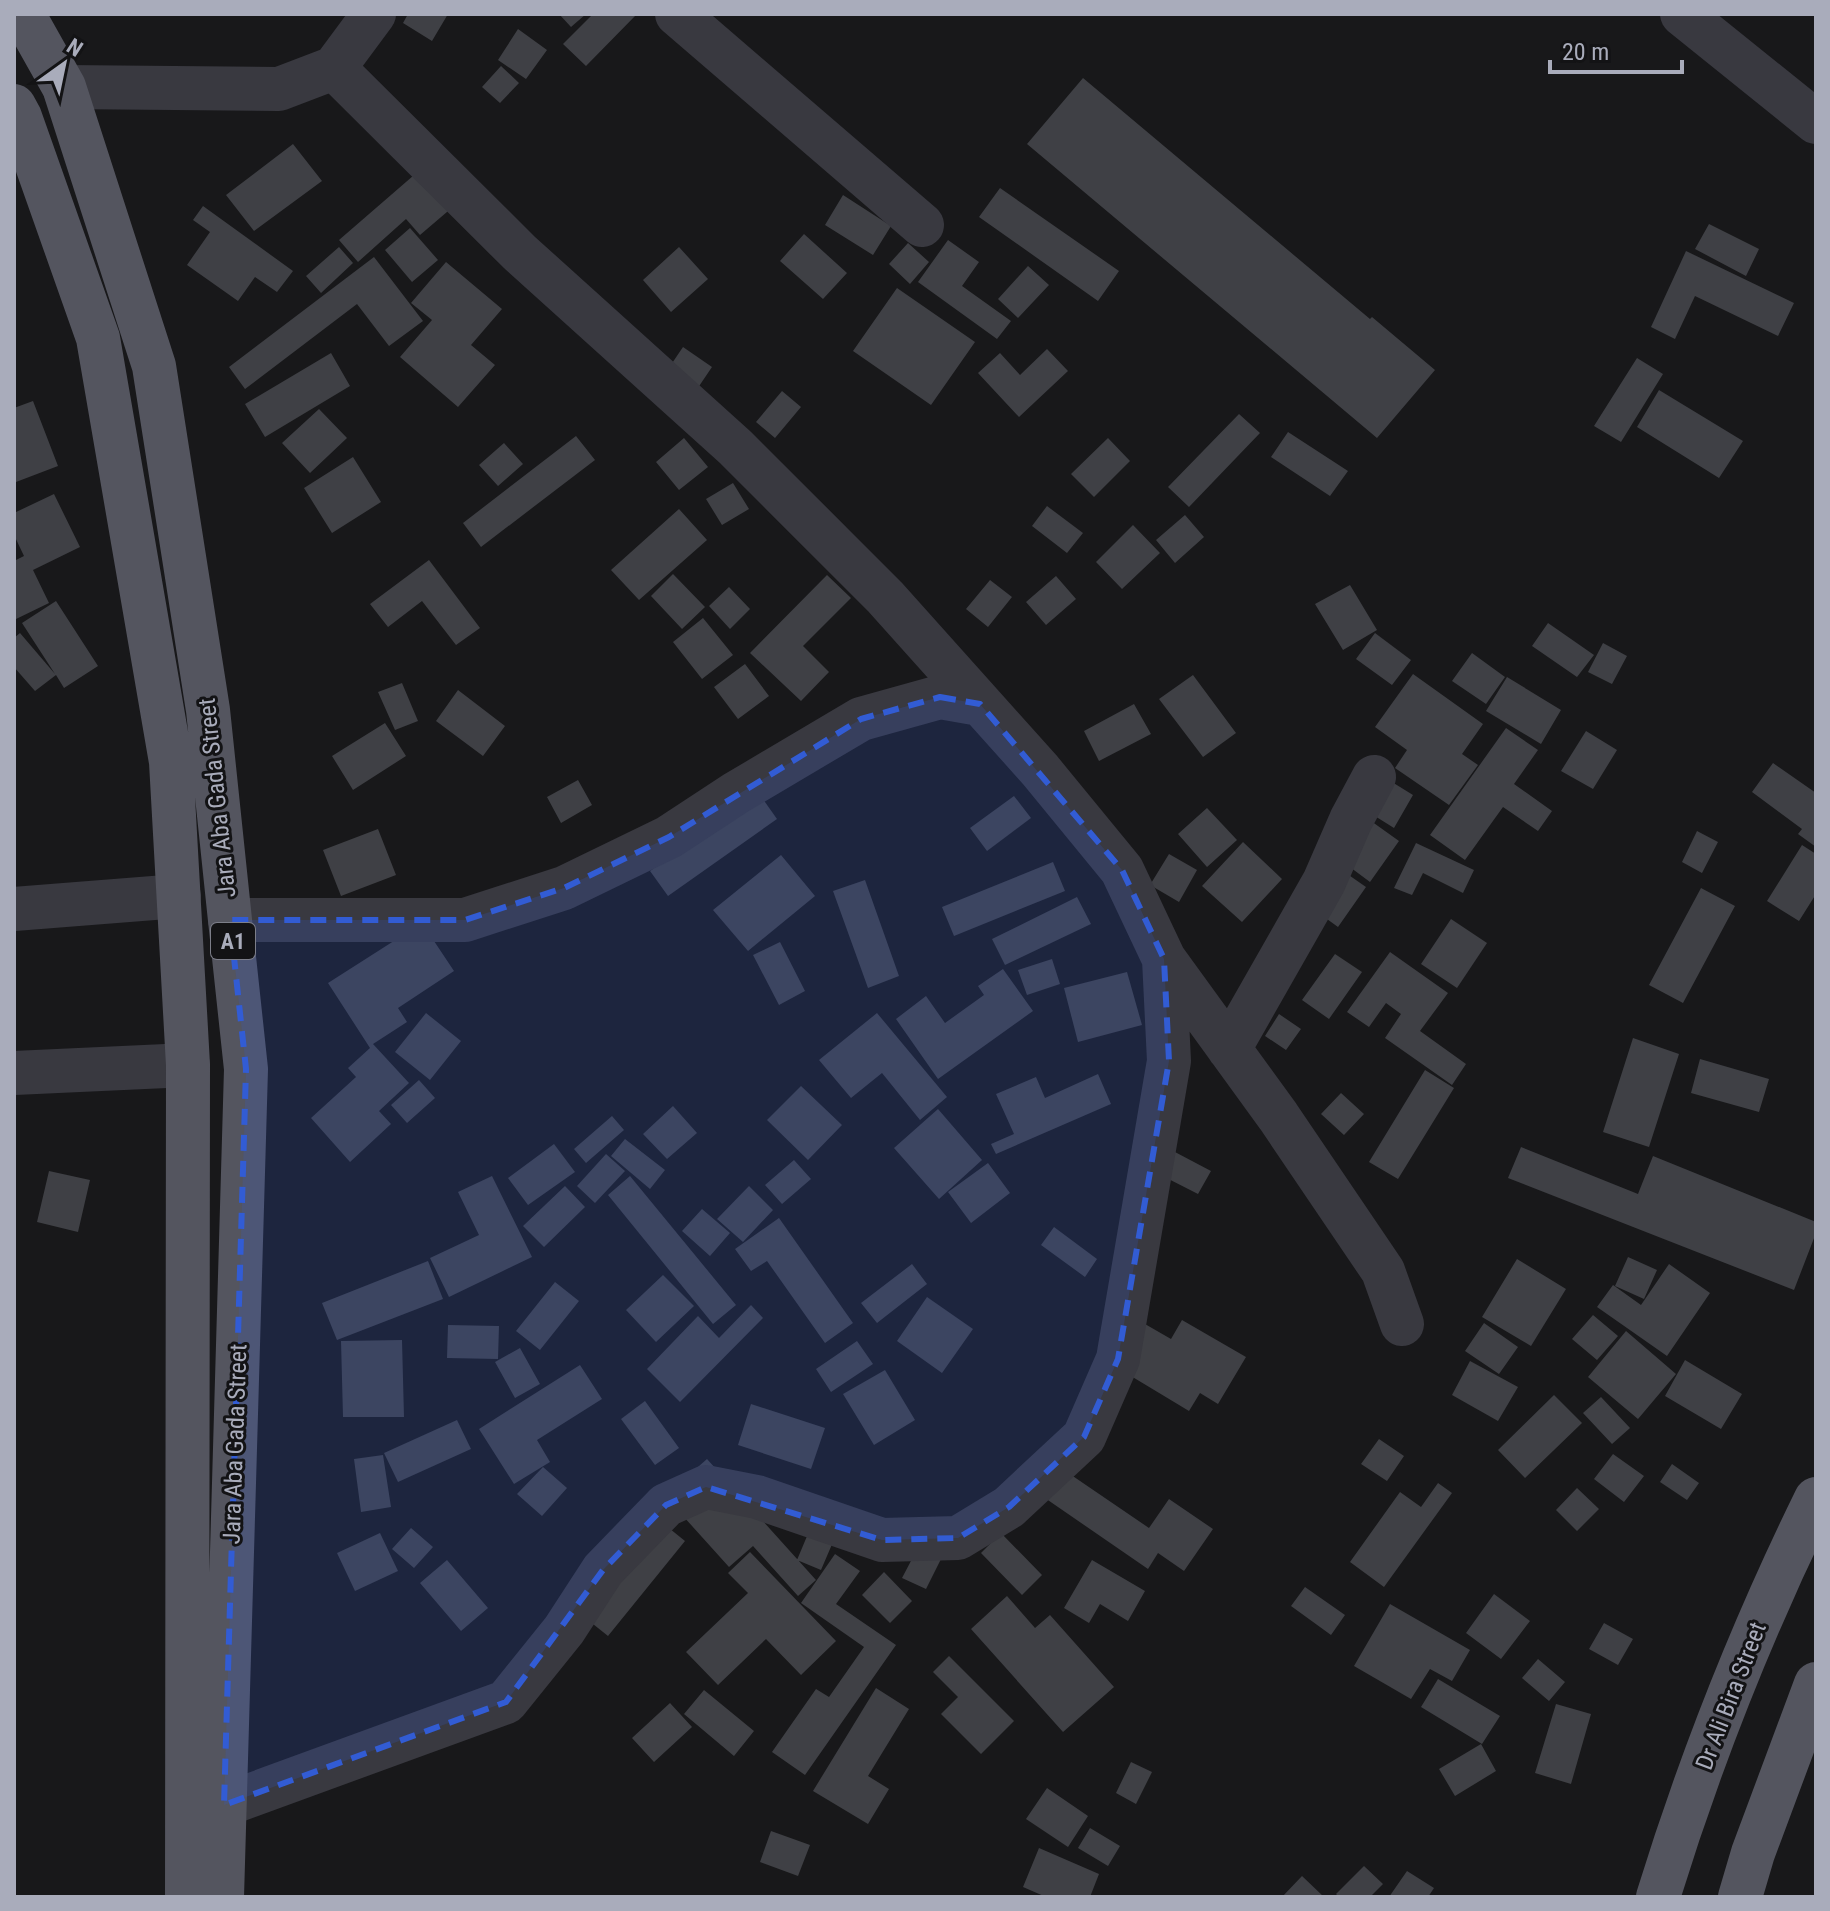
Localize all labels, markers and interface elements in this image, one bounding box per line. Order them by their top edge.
north arrow [24,24,104,104]
scale bar [1550,24,1682,74]
text: N [62,33,87,62]
text: 20 m [1562,38,1609,66]
street label: Jara Aba Gada Street [193,697,241,899]
road number: A1 [211,923,255,959]
street label: Jara Aba Gada Street [218,1343,252,1545]
street label: Dr Ali Bira Street [1690,1618,1772,1774]

